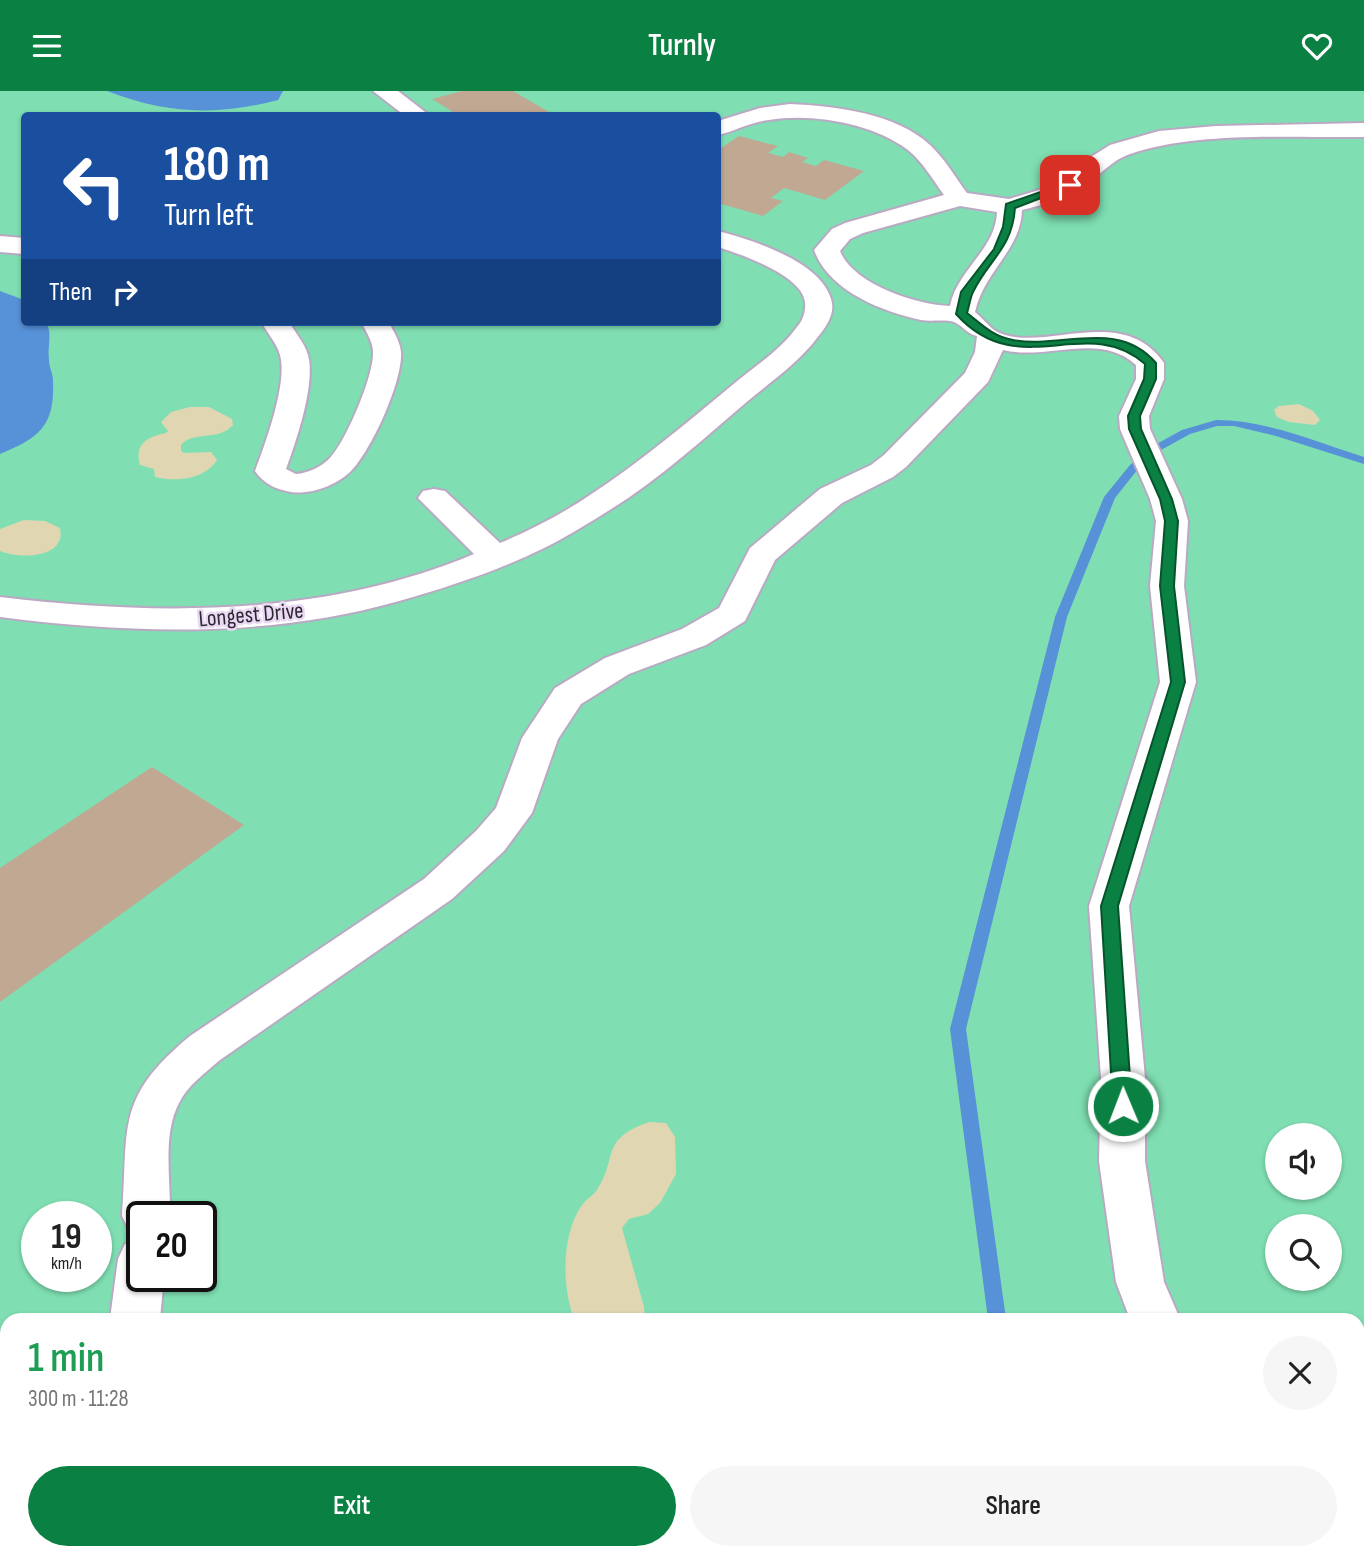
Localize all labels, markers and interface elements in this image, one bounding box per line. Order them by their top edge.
text: Turnly [648,26,716,65]
icon: menu [28,27,66,65]
icon: heart [1298,27,1336,65]
text: 180 m [164,136,270,195]
icon: left [49,140,140,231]
pin [1040,155,1100,215]
icon: arrive [1051,166,1089,204]
text: Turn left [164,196,254,235]
icon: right [106,273,144,311]
text: Then [49,277,92,308]
street label: Longest Drive [198,596,305,634]
position arrow [1086,1069,1160,1143]
map controls [1265,1123,1342,1291]
button: sound [1265,1123,1342,1200]
speed limit sign: 20 [126,1201,217,1292]
button: search [1265,1214,1342,1291]
text: 19 [51,1216,82,1259]
text: km/h [51,1253,82,1274]
text: 1 min [28,1333,104,1384]
button: close [1263,1336,1337,1410]
text: 300 m · 11:28 [28,1385,128,1413]
button: Exit [28,1466,676,1546]
button: Share [690,1466,1337,1546]

